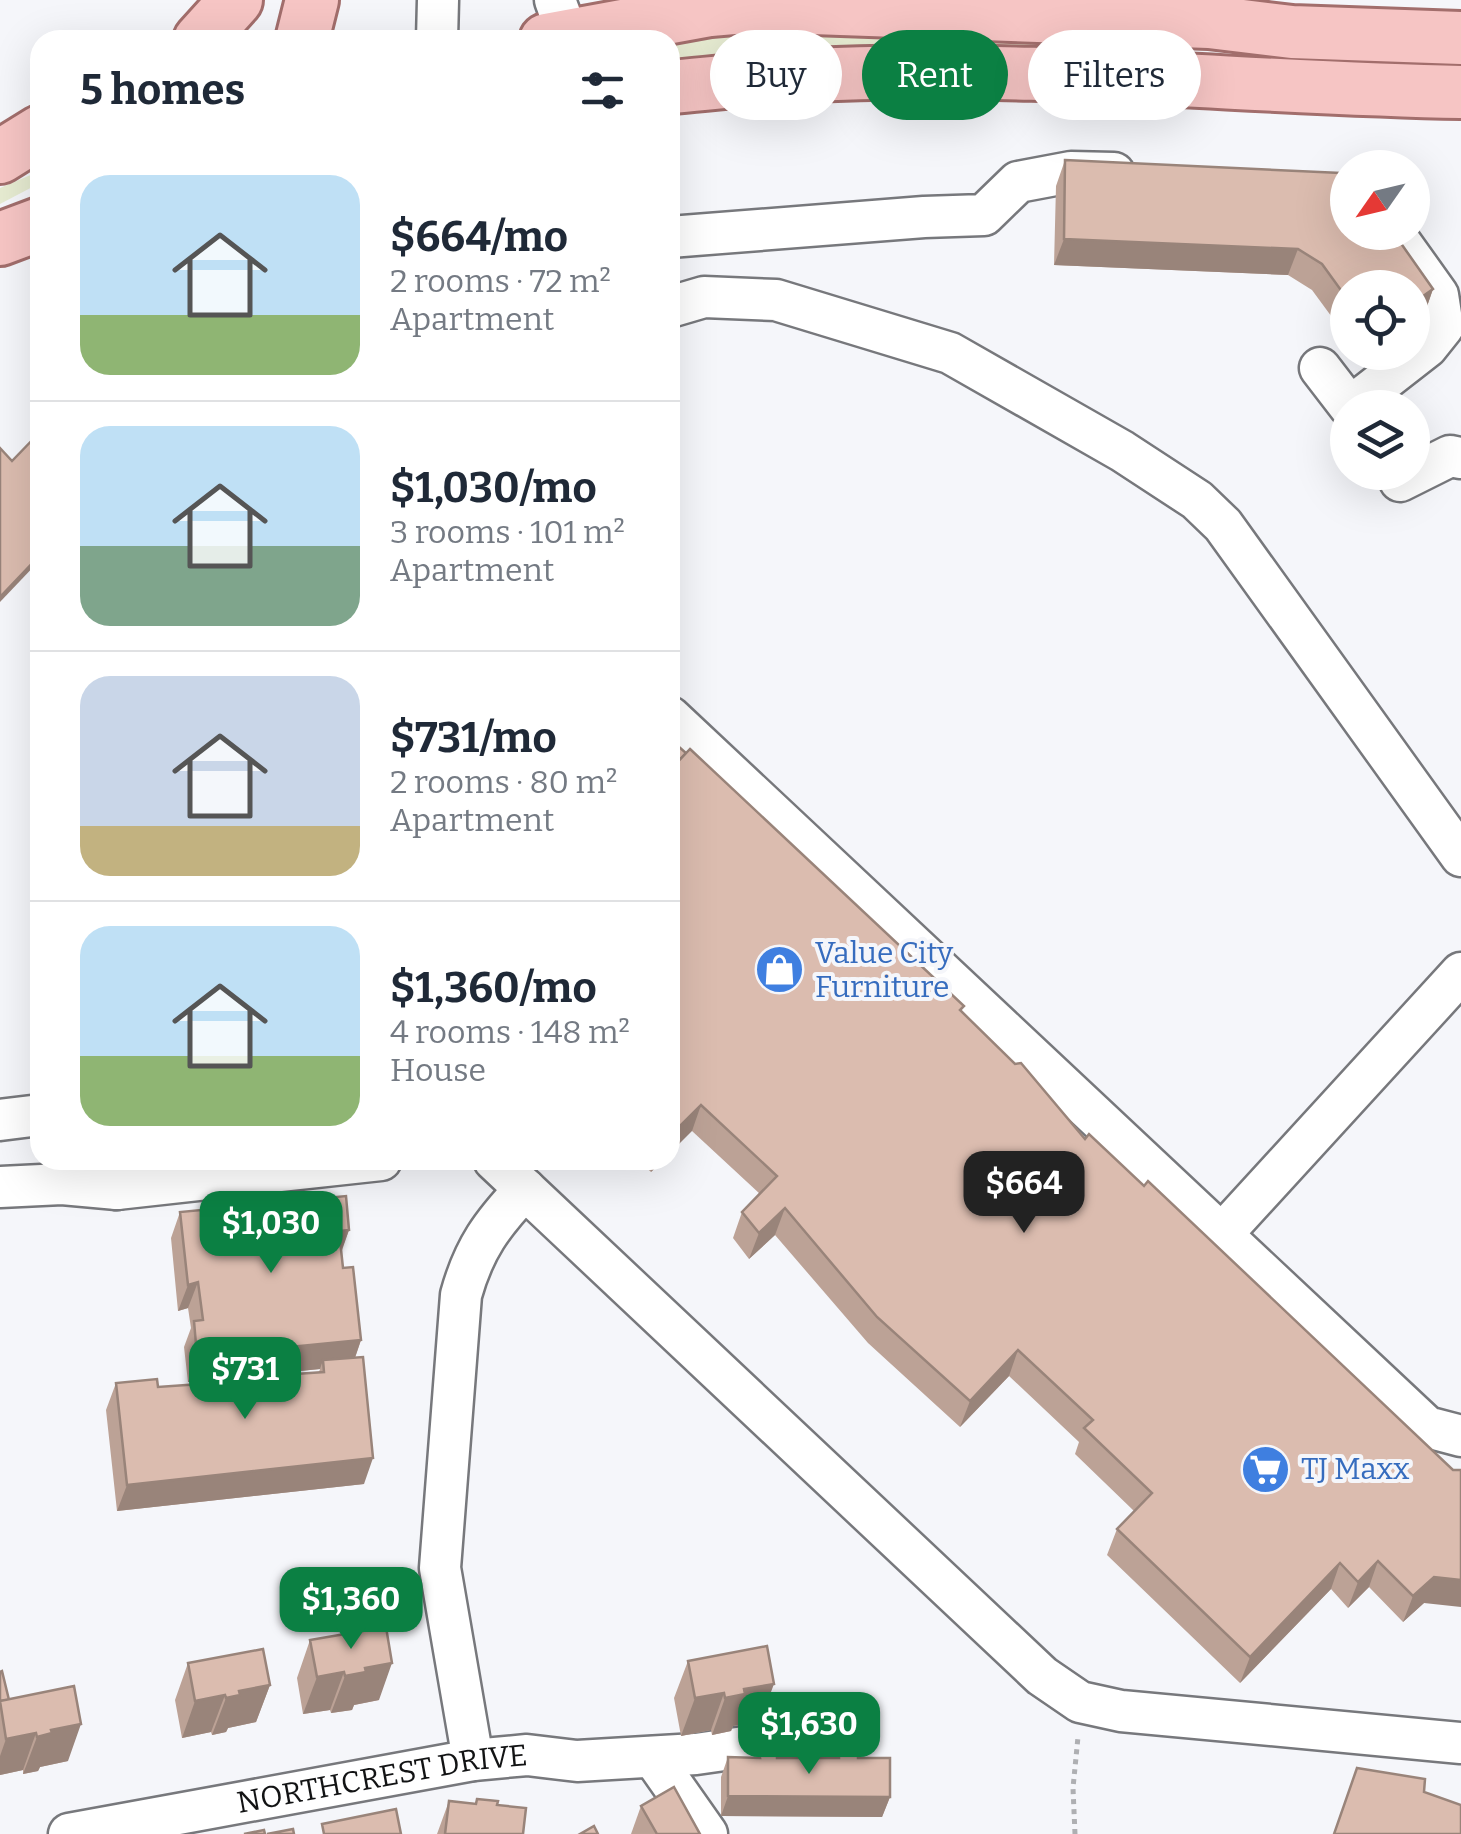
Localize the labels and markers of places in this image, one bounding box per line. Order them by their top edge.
place label: Value City Furniture [815,935,953,1005]
shop icon: Value City Furniture [754,944,806,996]
pin: $664 [965,1151,1083,1236]
pin: $1,030 [190,1191,352,1276]
pin: $731 [186,1337,304,1422]
supermarket icon: TJ Maxx [1240,1443,1292,1495]
place label: TJ Maxx [1301,1451,1410,1487]
pin: $1,360 [270,1567,432,1652]
pin: $1,630 [728,1692,890,1777]

